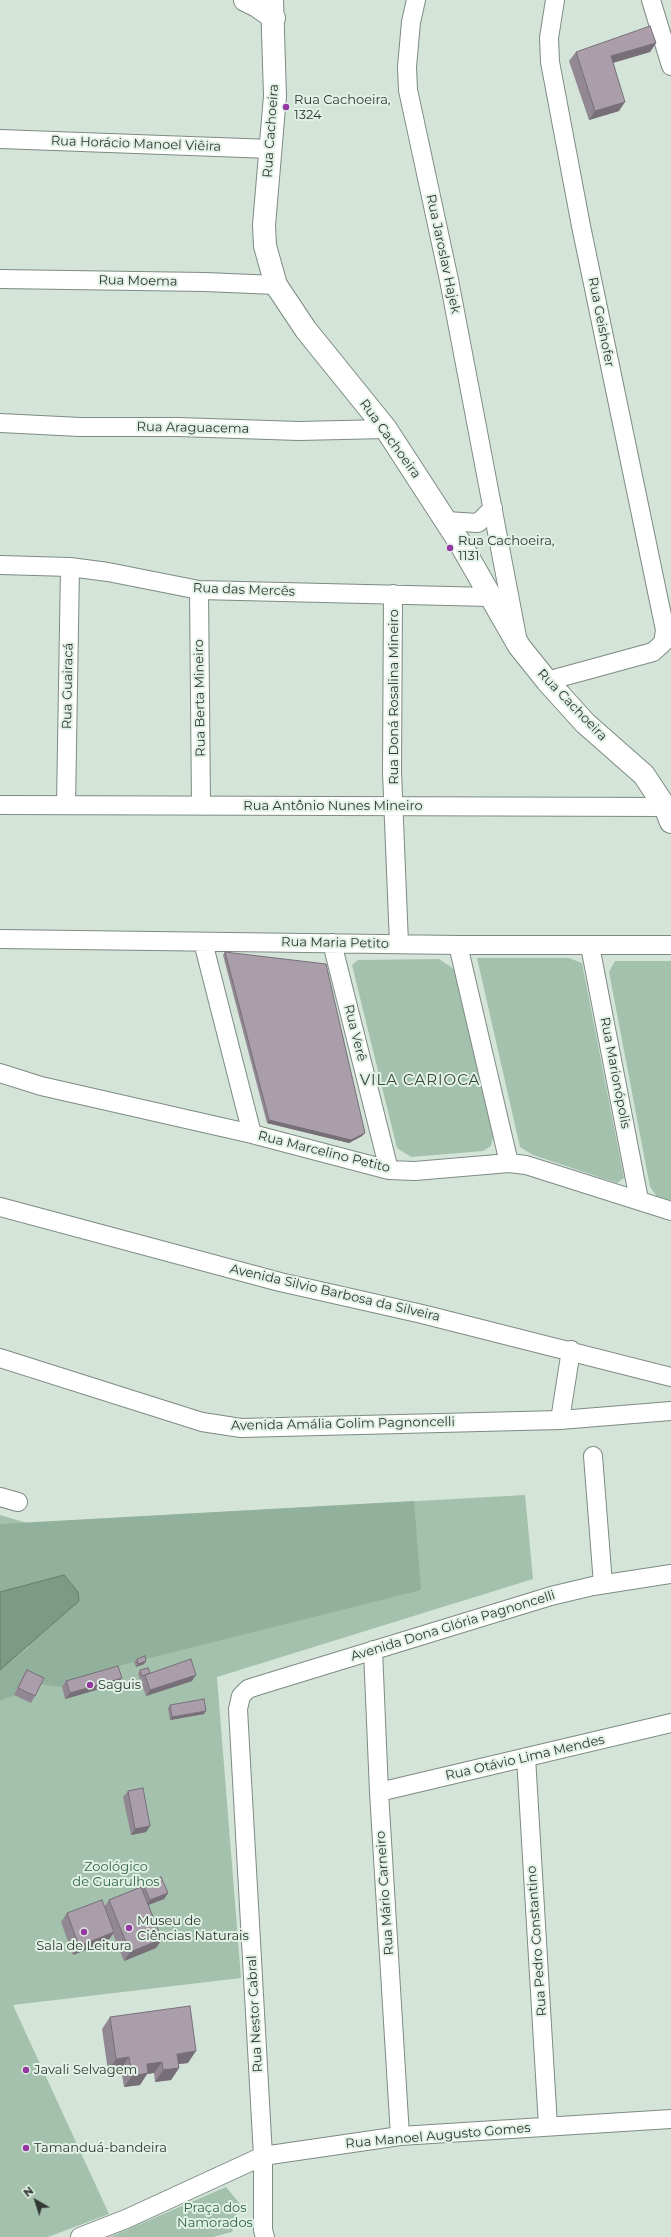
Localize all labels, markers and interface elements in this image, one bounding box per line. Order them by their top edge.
street label: Rua Cachoeira [260,84,282,178]
place label: Rua Cachoeira, 1324 [294,92,391,123]
marker: Rua Cachoeira, 1324 [281,102,291,112]
street label: Rua Horácio Manoel Viêira [51,133,221,155]
street label: Rua Jaroslav Hajek [423,193,463,315]
street label: Rua Moema [98,273,178,289]
street label: Rua Geishofer [585,276,617,368]
street label: Rua Cachoeira [356,396,424,482]
street label: Rua Araguacema [137,419,249,437]
place label: Rua Cachoeira, 1131 [458,533,555,564]
marker: Rua Cachoeira, 1131 [445,543,455,553]
street label: Rua das Mercês [193,580,295,600]
street label: Rua Doná Rosalina Mineiro [386,609,402,785]
street label: Rua Berta Mineiro [191,639,209,757]
street label: Rua Guairacá [59,643,77,729]
street label: Rua Cachoeira [534,666,610,744]
street label: Rua Antônio Nunes Mineiro [243,798,423,814]
street label: Rua Maria Petito [281,934,389,952]
street label: Rua Verê [340,1003,370,1063]
street label: Rua Marionópolis [597,1016,633,1130]
district label: VILA CARIOCA [360,1072,480,1090]
street label: Rua Marcelino Petito [256,1128,392,1176]
street label: Avenida Silvio Barbosa da Silveira [228,1261,442,1325]
street label: Avenida Amália Golim Pagnoncelli [231,1414,455,1434]
street label: Avenida Dona Glória Pagnoncelli [349,1587,557,1665]
place label: Saguis [98,1677,141,1693]
marker: Saguis [85,1680,95,1690]
street label: Rua Otávio Lima Mendes [444,1732,606,1784]
street label: Rua Mário Carneiro [373,1830,397,1956]
park label: Zoológico de Guarulhos [72,1859,160,1890]
street label: Rua Pedro Constantino [524,1865,550,2017]
place label: Museu de Ciências Naturais [137,1913,249,1944]
marker: Museu de Ciências Naturais [124,1923,134,1933]
marker: Sala de Leitura [79,1927,89,1937]
place label: Sala de Leitura [36,1938,132,1954]
street label: Rua Nestor Cabral [244,1955,266,2073]
place label: Javali Selvagem [34,2062,137,2078]
marker: Javali Selvagem [21,2065,31,2075]
street label: Rua Manoel Augusto Gomes [345,2120,531,2152]
place label: Tamanduá-bandeira [34,2140,167,2156]
marker: Tamanduá-bandeira [21,2143,31,2153]
north arrow [16,2181,56,2221]
text: N [21,2183,36,2200]
park label: Praça dos Namorados [177,2200,253,2231]

